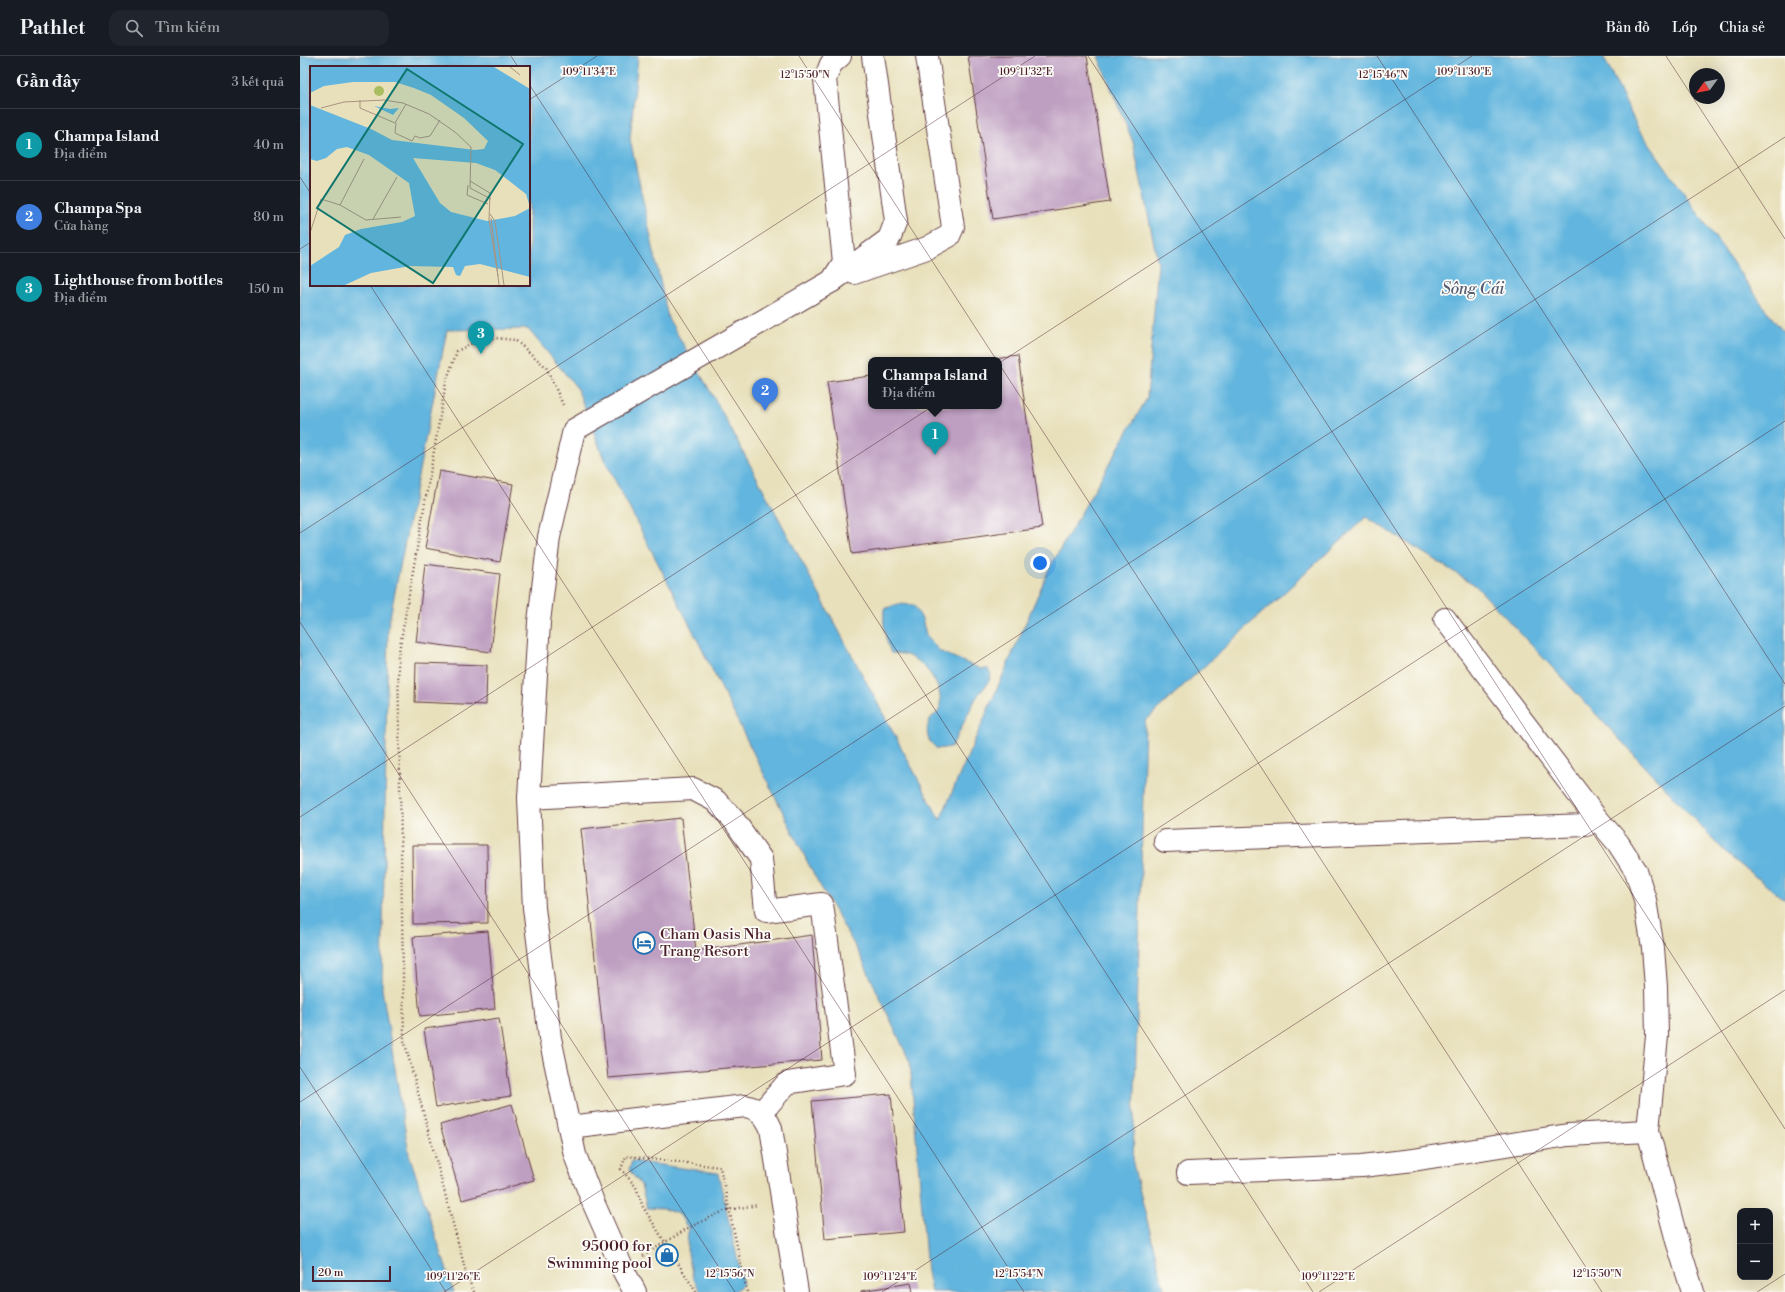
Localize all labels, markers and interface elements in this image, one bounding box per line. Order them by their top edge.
search box [109,10,389,46]
text: Pathlet [20,16,85,40]
icon: search [123,17,145,39]
text: Tìm kiếm [155,18,220,37]
text: Bản đồ [1606,19,1650,37]
text: Lớp [1672,19,1697,37]
text: Chia sẻ [1719,19,1765,37]
inset map [310,66,530,286]
text: 109°11'34"E [562,66,616,78]
text: 109°11'32"E [999,66,1053,78]
text: 109°11'30"E [1437,66,1491,78]
north arrow [1689,68,1725,104]
text: 12°15'50"N [780,69,830,81]
text: 12°15'46"N [1358,69,1408,81]
text: Gần đây [16,71,80,93]
text: 3 kết quả [232,74,284,90]
text: Champa Island [54,127,160,146]
text: 1 [26,137,32,153]
text: 40 m [254,137,284,153]
text: Địa điểm [54,146,107,162]
text: Champa Spa [54,199,142,218]
text: 2 [25,209,33,225]
text: 80 m [253,209,284,225]
text: Cửa hàng [54,218,108,234]
text: Lighthouse from bottles [54,271,223,290]
water label: Sông Cái [1441,279,1505,299]
text: 3 [25,281,33,297]
text: 150 m [249,281,284,297]
text: Địa điểm [54,290,107,306]
pin: 3 [468,321,494,354]
popup [868,357,1002,409]
text: Champa Island [882,366,988,385]
pin: 2 [752,378,778,411]
text: Địa điểm [882,385,936,401]
pin: 1 [922,422,948,455]
your location [1030,553,1050,573]
place label: Cham Oasis Nha Trang Resort [660,925,772,961]
hotel icon: Cham Oasis Nha Trang Resort [631,930,657,956]
map controls [1737,1208,1773,1280]
button: + [1737,1208,1773,1244]
place label: 95000 for Swimming pool [547,1237,653,1273]
shop icon: 95000 for Swimming pool [654,1242,680,1268]
button: − [1737,1244,1773,1280]
scale bar [312,1264,391,1283]
text: 20 m [318,1266,343,1280]
text: 12°15'56"N [706,1268,755,1280]
text: 12°15'54"N [995,1268,1044,1280]
text: 12°15'50"N [1572,1268,1622,1280]
text: 109°11'26"E [426,1271,480,1283]
text: 109°11'24"E [863,1271,917,1283]
text: 109°11'22"E [1301,1271,1355,1283]

